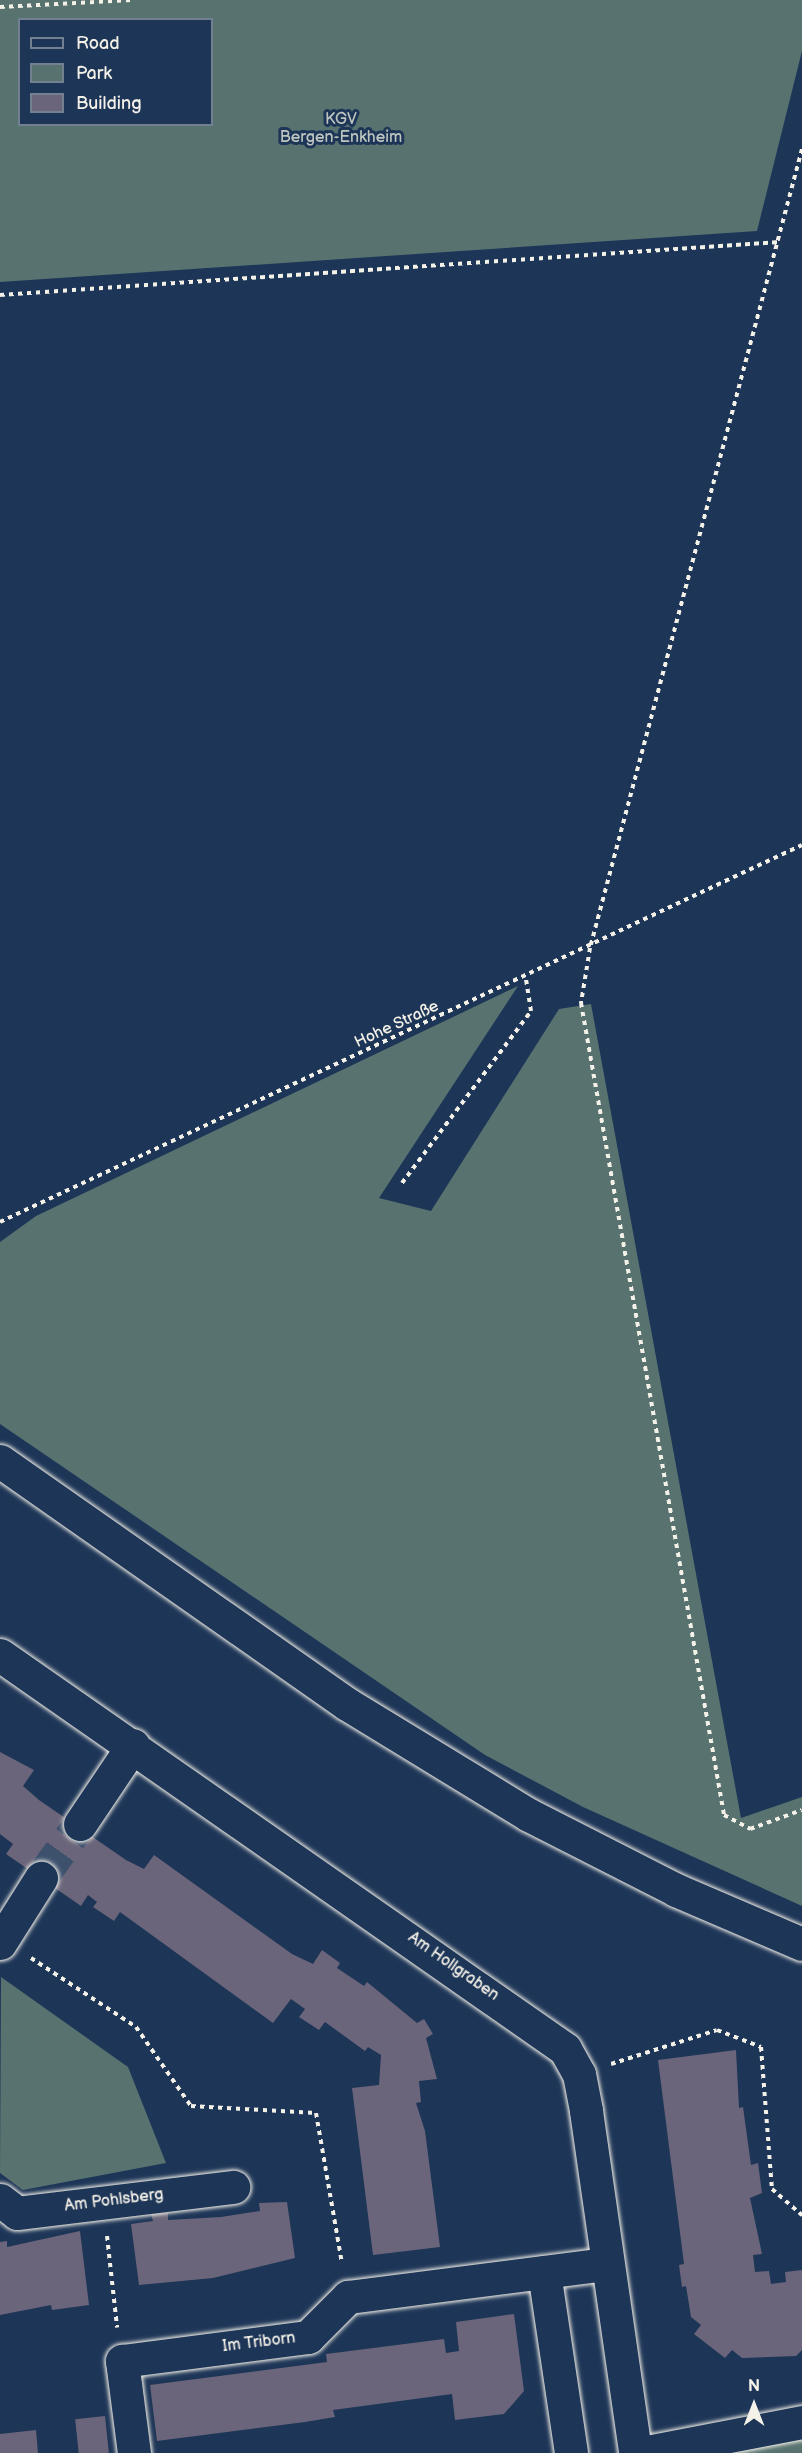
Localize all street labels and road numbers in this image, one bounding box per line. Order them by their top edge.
street label: Hohe Straße [352,997,442,1053]
street label: Am Hollgraben [404,1929,502,2005]
street label: Am Pohlsberg [64,2185,164,2217]
street label: Im Triborn [221,2329,297,2357]

